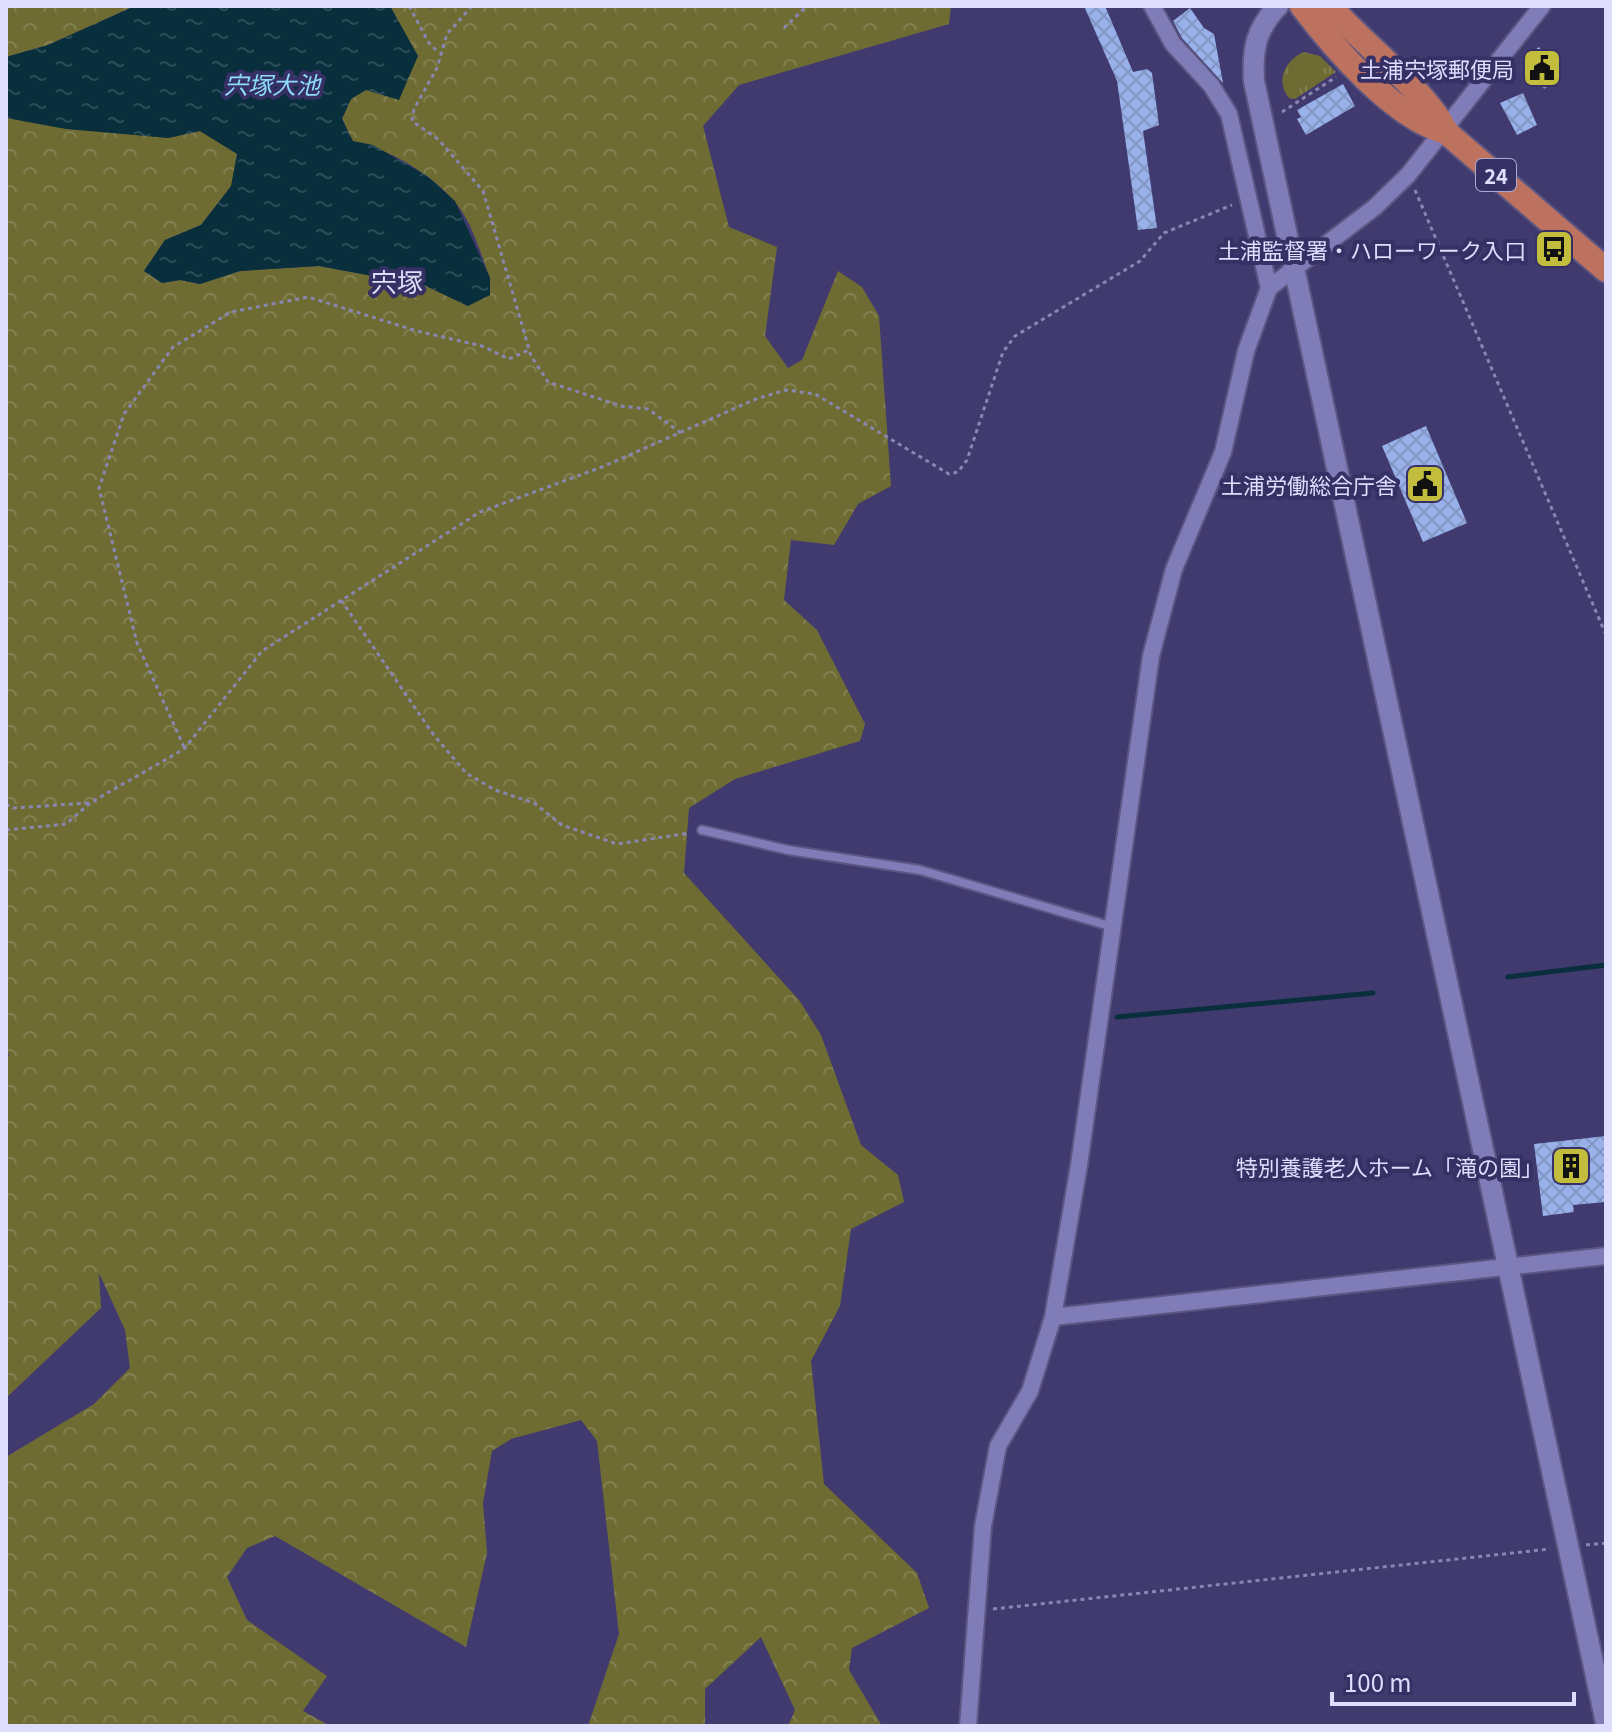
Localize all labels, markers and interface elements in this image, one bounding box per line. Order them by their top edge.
public building icon: 土浦宍塚郵便局 [1521,47,1563,89]
place label: 土浦宍塚郵便局 [1360,52,1514,84]
water label: 宍塚大池 [224,66,322,101]
road number: 24 [1476,159,1516,191]
bus stop icon: 土浦監督署・ハローワーク入口 [1533,228,1575,270]
place label: 土浦監督署・ハローワーク入口 [1218,233,1526,265]
district label: 宍塚 [371,262,423,299]
public building icon: 土浦労働総合庁舎 [1404,463,1446,505]
place label: 土浦労働総合庁舎 [1221,468,1397,500]
building icon: 特別養護老人ホーム「滝の園」 [1550,1145,1592,1187]
place label: 特別養護老人ホーム「滝の園」 [1236,1150,1543,1182]
scale bar [1332,1656,1574,1706]
text: 100 m [1344,1664,1412,1699]

